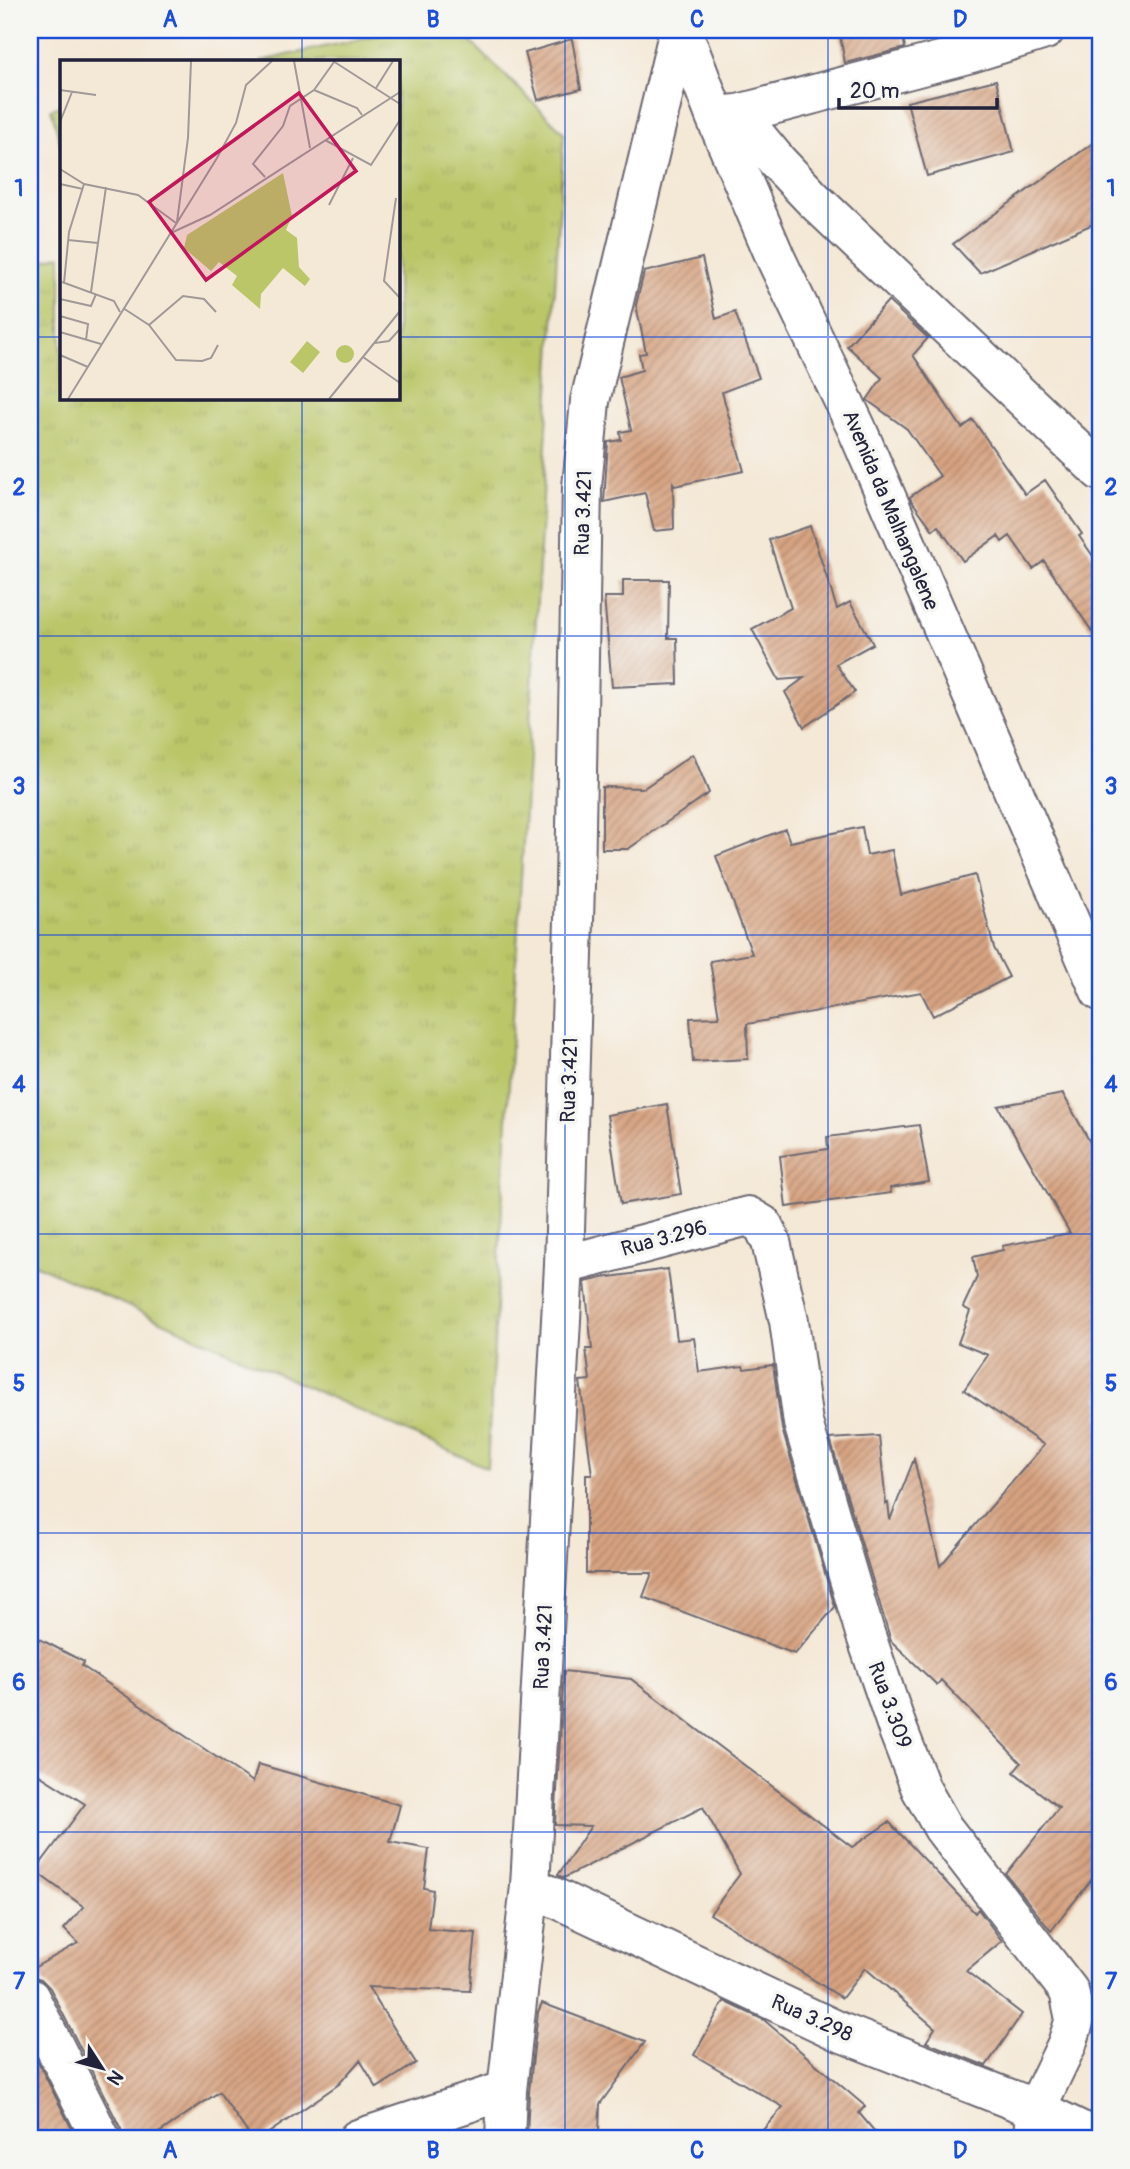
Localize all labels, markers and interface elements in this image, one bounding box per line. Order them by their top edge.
text: A [163,5,178,34]
text: B [426,5,440,34]
text: C [690,5,704,34]
text: D [953,5,967,34]
inset map [60,60,399,399]
scale bar [839,66,997,110]
text: 20 m [850,78,899,105]
text: 1 [15,174,24,203]
text: 1 [1107,174,1116,203]
street label: Avenida da Malhangalene [836,406,945,615]
street label: Rua 3.421 [569,470,598,556]
text: 2 [13,473,26,502]
text: 2 [1105,473,1118,502]
text: 3 [13,772,25,801]
text: 3 [1105,772,1117,801]
street label: Rua 3.421 [555,1037,584,1123]
text: 4 [12,1070,26,1099]
text: 4 [1104,1070,1118,1099]
street label: Rua 3.296 [618,1214,710,1263]
text: 5 [13,1369,25,1398]
text: 5 [1105,1369,1117,1398]
street label: Rua 3.421 [528,1604,559,1690]
street label: Rua 3.309 [861,1658,918,1752]
text: 6 [12,1668,26,1697]
text: 6 [1104,1668,1118,1697]
text: 7 [13,1967,26,1996]
text: 7 [1105,1967,1118,1996]
street label: Rua 3.298 [767,1989,857,2048]
north arrow [66,2032,136,2102]
text: N [101,2065,128,2090]
text: A [163,2136,178,2165]
text: B [426,2136,440,2165]
text: C [690,2136,704,2165]
text: D [953,2136,967,2165]

